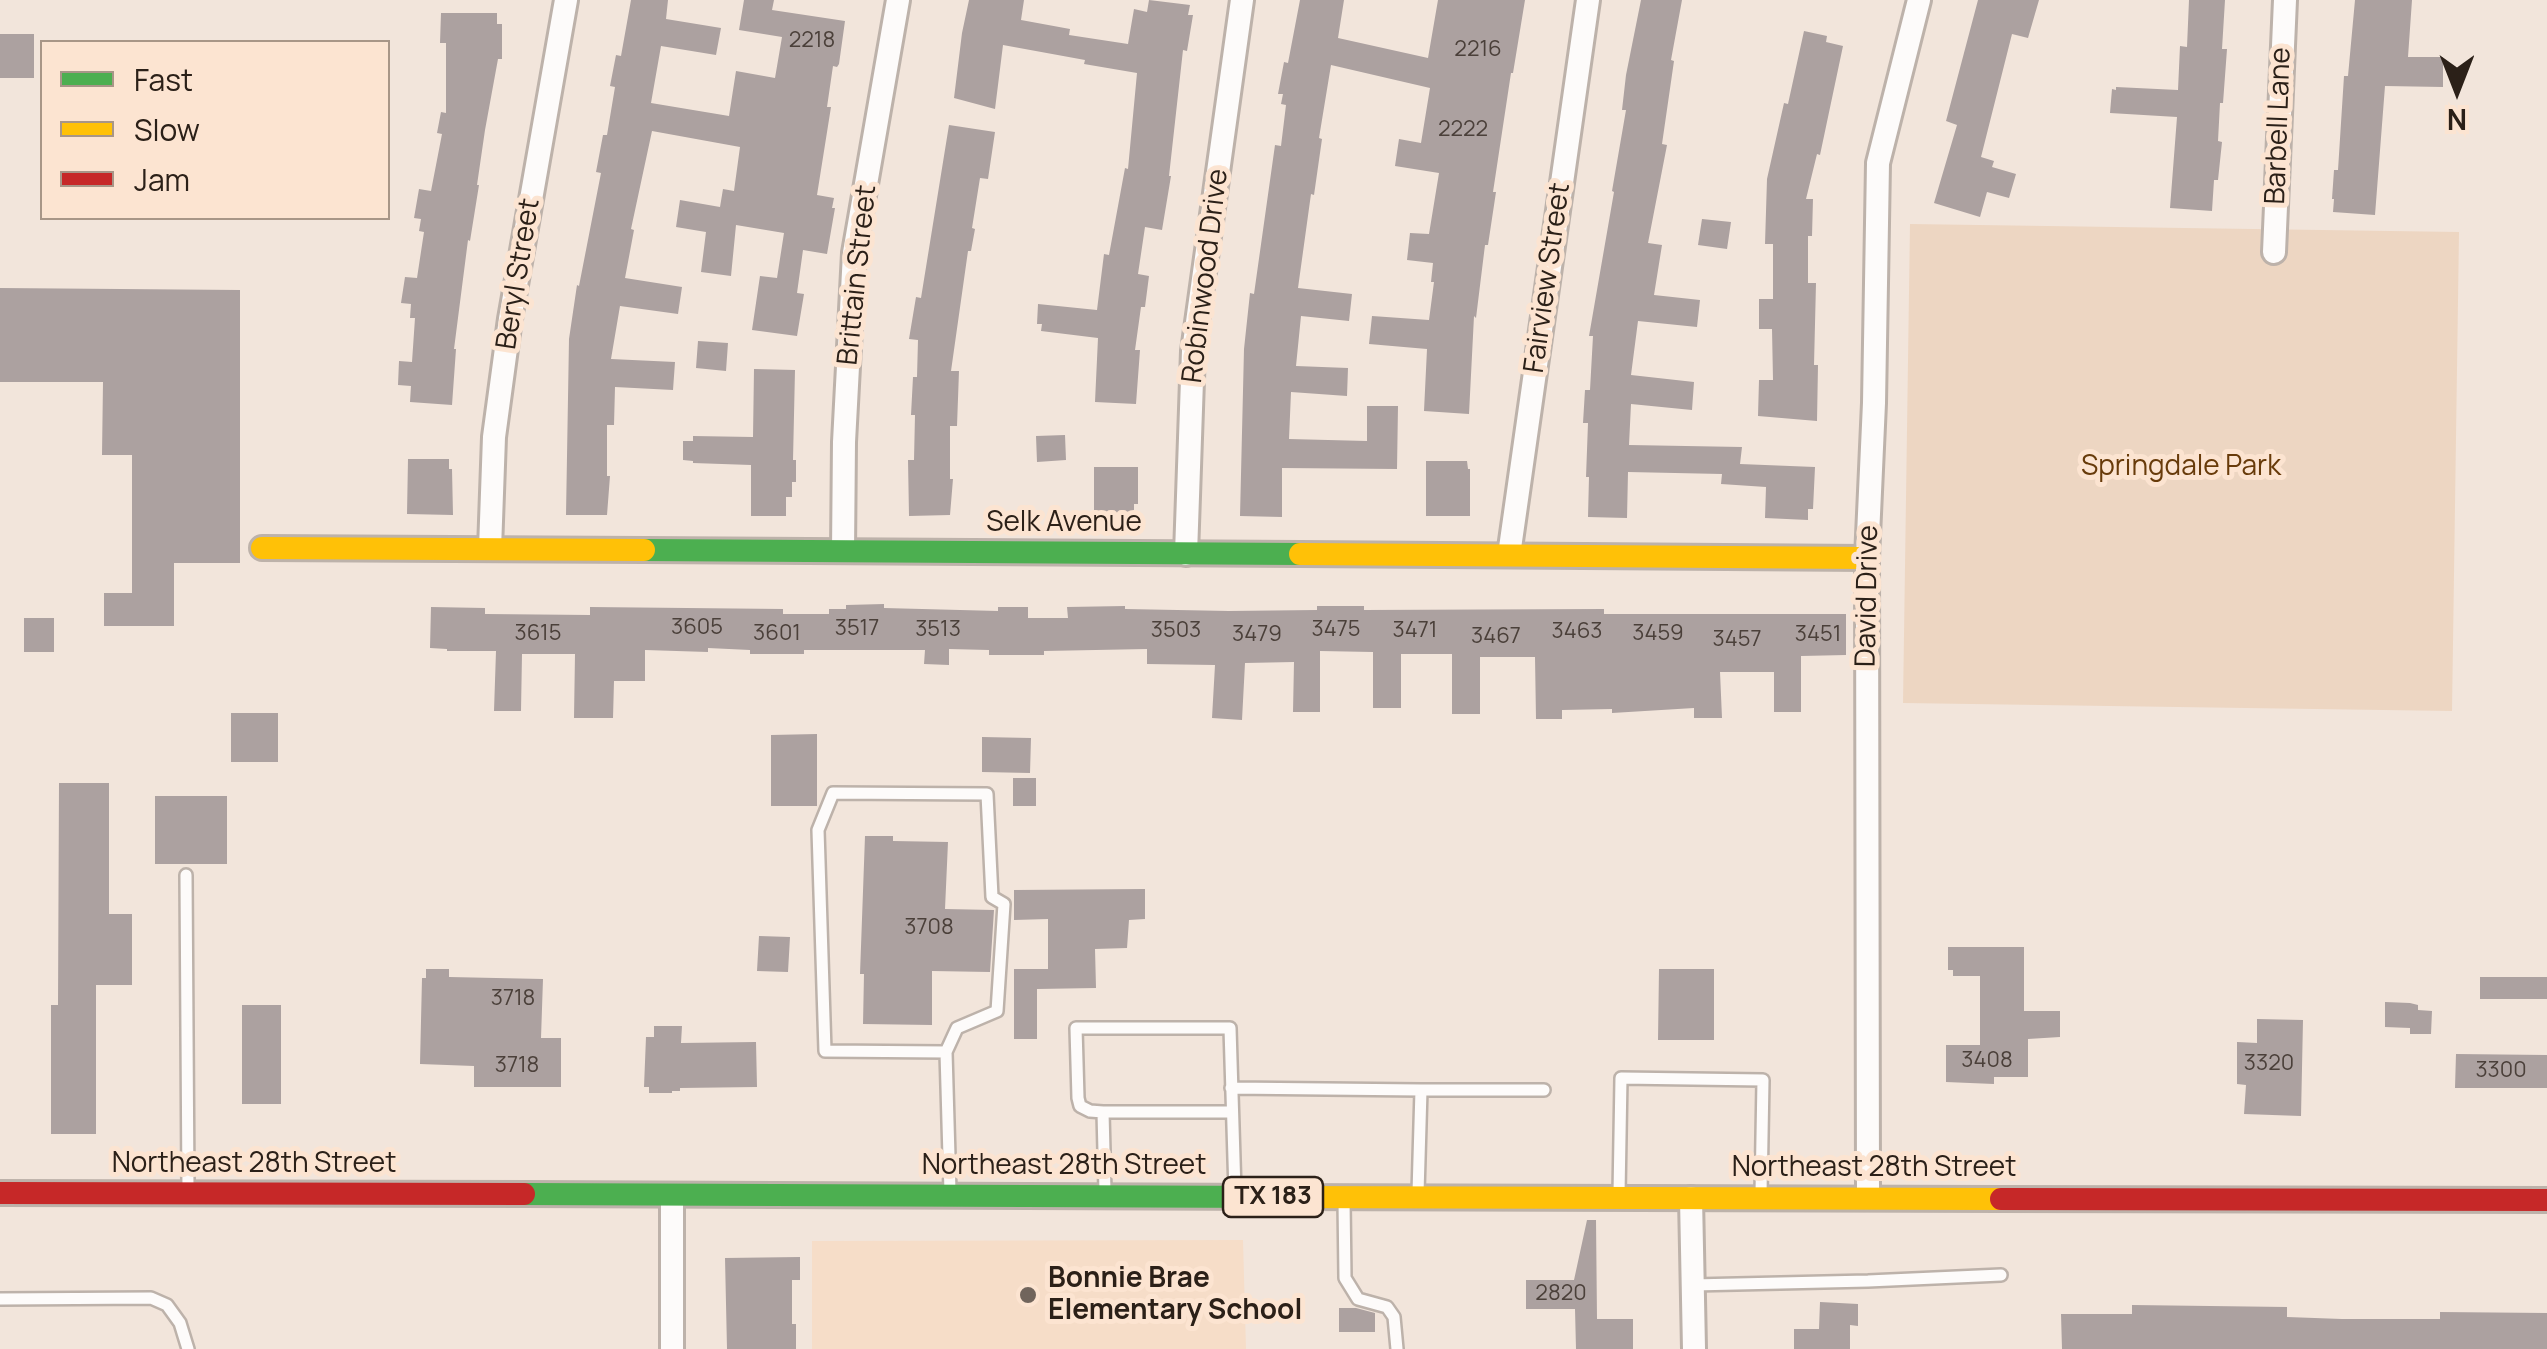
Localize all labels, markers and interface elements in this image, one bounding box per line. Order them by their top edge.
house number: 2218 [789,28,835,54]
house number: 2216 [1454,37,1502,63]
legend [40,40,390,220]
north arrow [2407,40,2507,140]
street label: Barbell Lane [2259,47,2299,205]
text: Fast [134,59,193,100]
text: N [2447,101,2467,139]
text: Slow [134,109,200,150]
house number: 2222 [1438,117,1488,143]
text: Jam [134,159,190,200]
street label: Robinwood Drive [1176,167,1236,385]
street label: Fairview Street [1518,181,1578,375]
street label: Brittain Street [832,183,884,367]
street label: Beryl Street [490,196,548,352]
park label: Springdale Park [2081,450,2281,484]
street label: Selk Avenue [986,506,1142,540]
street label: David Drive [1850,525,1886,667]
house number: 3605 [671,615,723,641]
house number: 3517 [835,616,879,642]
house number: 3513 [915,617,961,643]
house number: 3475 [1312,617,1360,643]
house number: 3503 [1151,618,1201,644]
house number: 3471 [1393,618,1437,644]
house number: 3463 [1552,619,1602,645]
house number: 3615 [515,621,561,647]
house number: 3601 [753,621,801,647]
house number: 3459 [1632,621,1684,647]
house number: 3479 [1232,622,1282,648]
house number: 3451 [1795,622,1841,648]
house number: 3467 [1471,624,1521,650]
house number: 3457 [1713,627,1761,653]
house number: 3708 [904,915,954,941]
house number: 3718 [491,986,535,1012]
house number: 3408 [1961,1048,2013,1074]
house number: 3320 [2244,1051,2294,1077]
house number: 3718 [495,1053,539,1079]
house number: 3300 [2475,1058,2527,1084]
street label: Northeast 28th Street [112,1147,396,1181]
street label: Northeast 28th Street [922,1149,1206,1183]
street label: Northeast 28th Street [1732,1151,2016,1185]
road number: TX 183 [1223,1177,1323,1217]
place label: Bonnie Brae Elementary School [1048,1262,1302,1328]
house number: 2820 [1535,1281,1587,1307]
marker: Bonnie Brae Elementary School [1017,1284,1039,1306]

